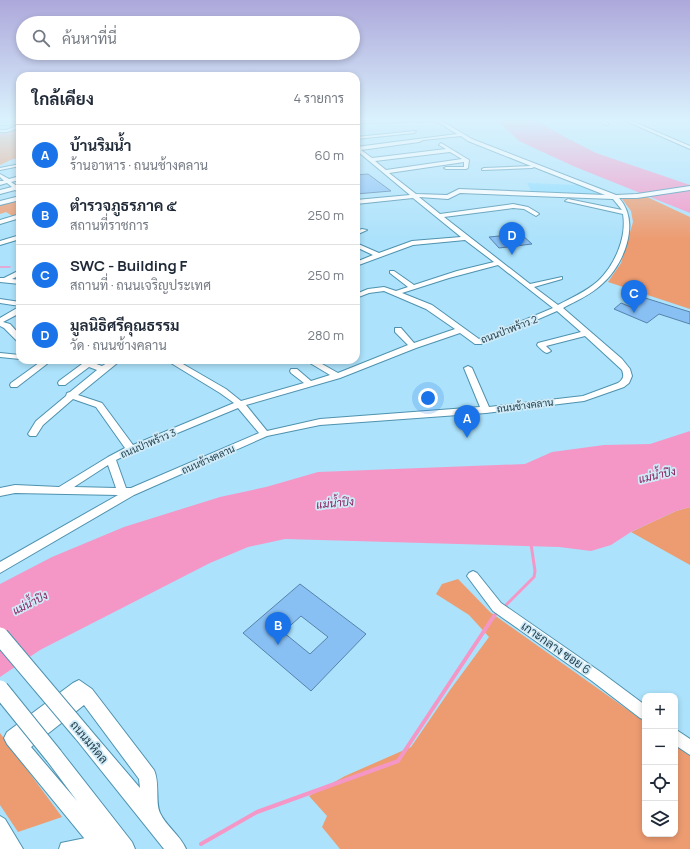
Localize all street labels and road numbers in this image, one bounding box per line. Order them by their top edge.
street label: ถนนป่าพร้าว 2 [479,312,540,346]
street label: ถนนช้างคลาน [496,395,554,415]
street label: ถนนป่าพร้าว 3 [118,425,178,461]
street label: ถนนช้างคลาน [179,441,237,477]
street label: เกาะกลาง ซอย 6 [518,617,595,678]
street label: ถนนมหิดล [66,717,112,767]

